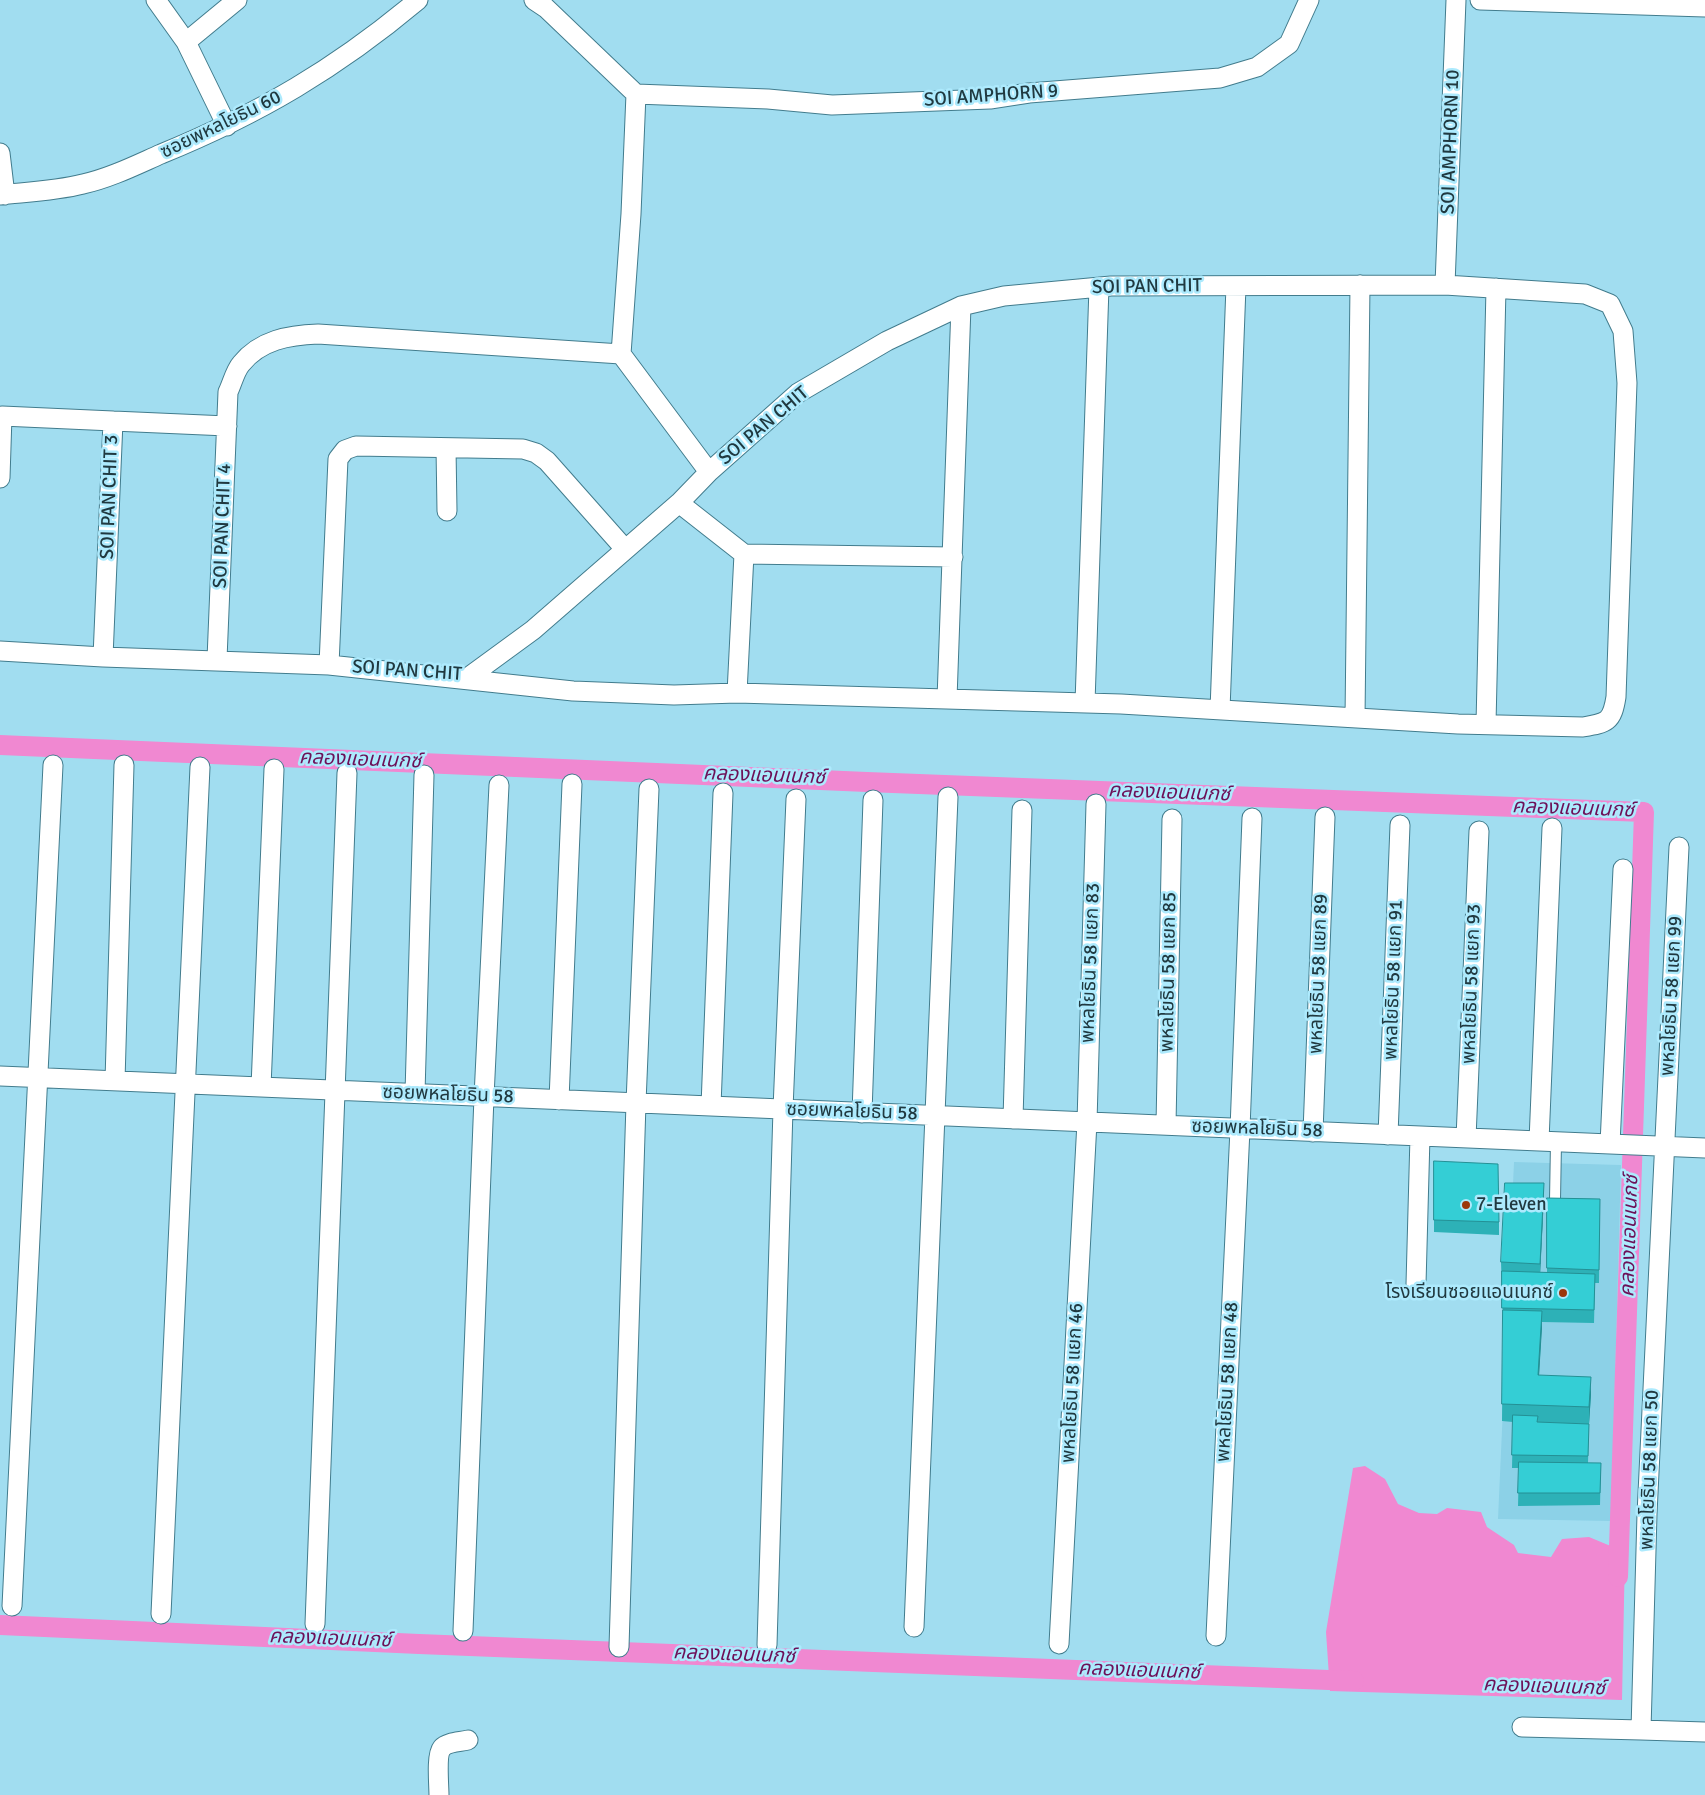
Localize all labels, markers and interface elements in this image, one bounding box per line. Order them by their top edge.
street label: SOI AMPHORN 10 [1437,69,1465,215]
street label: SOI AMPHORN 9 [923,80,1059,112]
street label: ซอยพหลโยธิน 60 [157,86,285,164]
street label: SOI PAN CHIT [1092,275,1202,299]
street label: SOI PAN CHIT [714,382,814,470]
street label: SOI PAN CHIT 3 [96,434,124,560]
street label: SOI PAN CHIT 4 [209,463,237,589]
street label: SOI PAN CHIT [351,656,463,686]
water label: คลองแอนเนกซ์ [299,746,421,774]
water label: คลองแอนเนกซ์ [703,762,825,790]
water label: คลองแอนเนกซ์ [1108,779,1230,807]
water label: คลองแอนเนกซ์ [1512,795,1634,823]
street label: พหลโยธิน 58 แยก 83 [1077,883,1105,1043]
street label: พหลโยธิน 58 แยก 85 [1156,892,1182,1052]
street label: พหลโยธิน 58 แยก 89 [1305,894,1333,1054]
street label: พหลโยธิน 58 แยก 91 [1380,900,1408,1060]
street label: พหลโยธิน 58 แยก 93 [1458,904,1486,1064]
street label: พหลโยธิน 58 แยก 99 [1656,915,1688,1077]
street label: ซอยพหลโยธิน 58 [382,1081,514,1109]
street label: ซอยพหลโยธิน 58 [786,1098,918,1126]
street label: ซอยพหลโยธิน 58 [1191,1115,1323,1143]
water label: คลองแอนเนกซ์ [1616,1175,1644,1297]
place label: 7-Eleven [1476,1194,1547,1216]
marker: 7-Eleven [1460,1199,1472,1211]
place label: โรงเรียนซอยแอนเนกซ์ [1385,1282,1553,1304]
marker: โรงเรียนซอยแอนเนกซ์ [1557,1287,1569,1299]
street label: พหลโยธิน 58 แยก 48 [1212,1301,1244,1463]
street label: พหลโยธิน 58 แยก 46 [1057,1302,1089,1464]
street label: พหลโยธิน 58 แยก 50 [1636,1390,1664,1550]
water label: คลองแอนเนกซ์ [269,1625,391,1653]
water label: คลองแอนเนกซ์ [673,1641,795,1669]
water label: คลองแอนเนกซ์ [1078,1657,1200,1685]
water label: คลองแอนเนกซ์ [1483,1673,1605,1701]

